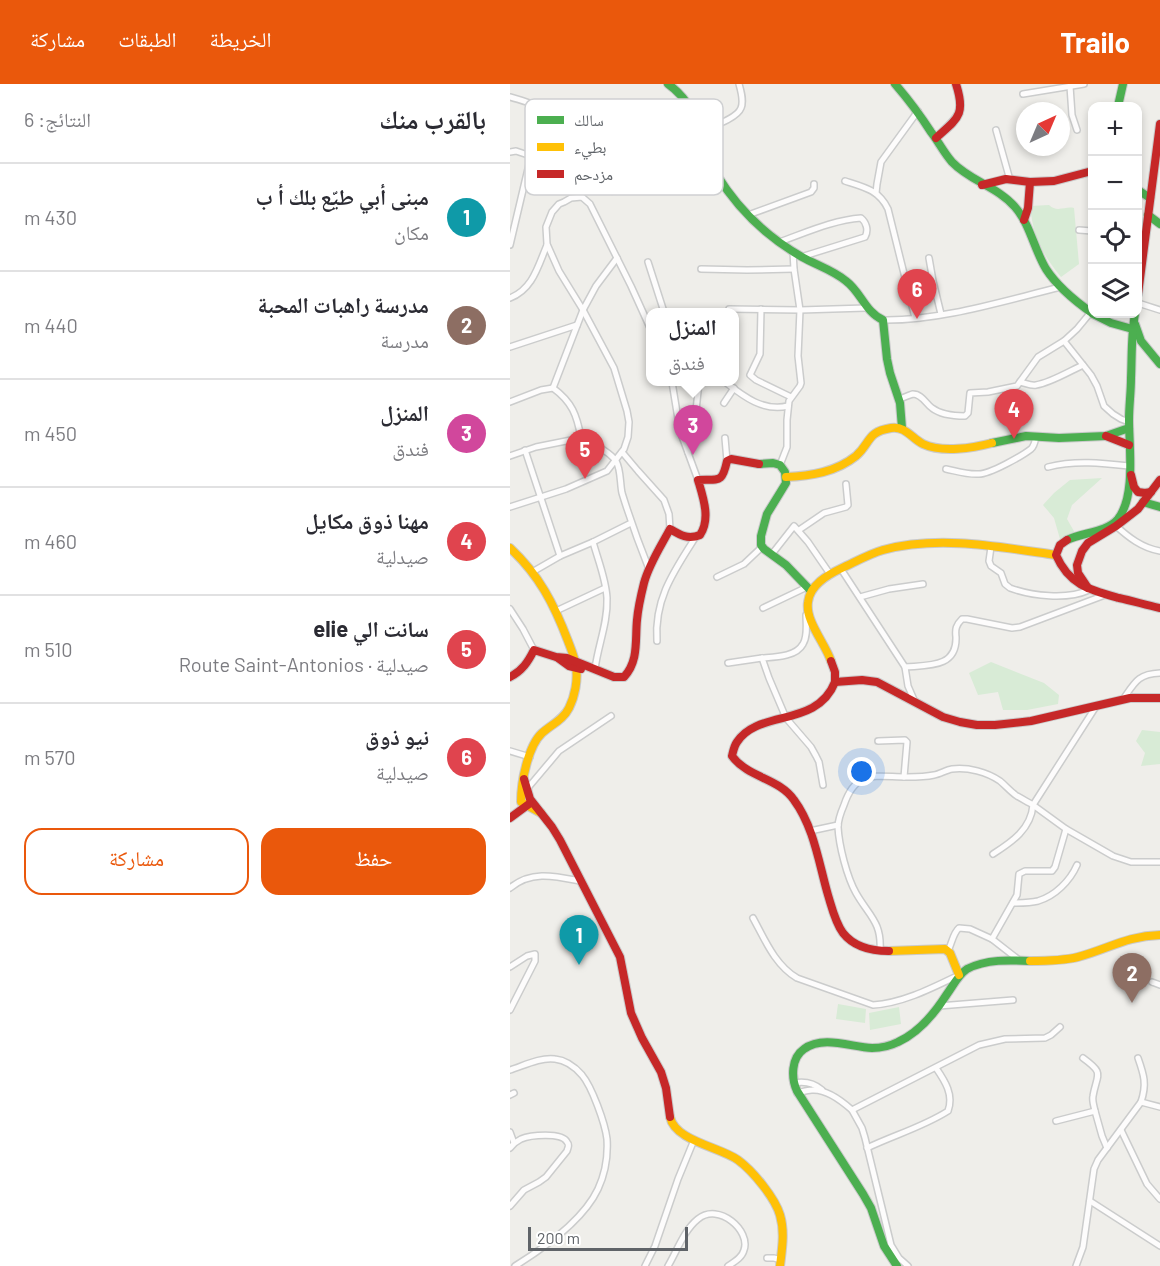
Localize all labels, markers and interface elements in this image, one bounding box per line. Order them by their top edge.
text: Trailo [1060,25,1130,59]
text: مشاركة [30,26,85,51]
text: الطبقات [118,26,177,51]
text: الخريطة [210,26,271,51]
legend [525,99,723,195]
north arrow [1016,102,1070,156]
map controls [1088,102,1142,318]
button: + [1088,102,1142,156]
text: بالقرب منك [379,103,486,134]
text: النتائج: 6 [24,107,91,131]
text: سالك [574,110,604,129]
text: بطيء [574,137,606,160]
button: − [1088,156,1142,210]
text: مزدحم [574,164,613,185]
text: مبنى أبي طيّع بلك أ ب [256,183,429,209]
text: 430 m [24,205,77,229]
text: 1 [463,205,470,229]
button: locate [1088,210,1142,264]
text: مكان [394,220,429,244]
button: layers [1088,264,1142,318]
pin: 6 [898,270,936,319]
text: مدرسة راهبات المحبة [258,291,429,317]
popup [646,308,739,386]
text: 440 m [24,313,78,337]
text: 2 [461,313,472,337]
text: المنزل [668,313,717,339]
text: مدرسة [380,328,429,352]
text: فندق [668,350,705,374]
pin: 4 [994,390,1034,439]
text: المنزل [380,399,429,425]
pin: 3 [674,406,712,455]
text: 450 m [24,421,77,445]
text: 3 [461,421,472,445]
pin: 5 [566,430,604,479]
text: فندق [392,436,429,460]
text: مهنا ذوق مكايل [305,507,429,533]
text: 460 m [24,529,77,553]
text: 4 [460,529,473,553]
text: صيدلية [376,544,429,568]
text: سانت الي elie [313,615,429,641]
text: 510 m [24,637,73,661]
text: 5 [461,637,472,661]
text: صيدلية · Route Saint-Antonios [179,652,429,676]
text: نيو ذوق [365,723,429,749]
text: 570 m [24,745,76,769]
text: 6 [461,745,472,769]
your location [847,757,876,786]
text: صيدلية [376,760,429,784]
button: مشاركة [24,828,249,895]
button: حفظ [261,828,486,895]
pin: 1 [560,916,598,965]
pin: 2 [1112,954,1152,1003]
scale bar [528,1224,688,1252]
text: 200 m [537,1228,580,1247]

